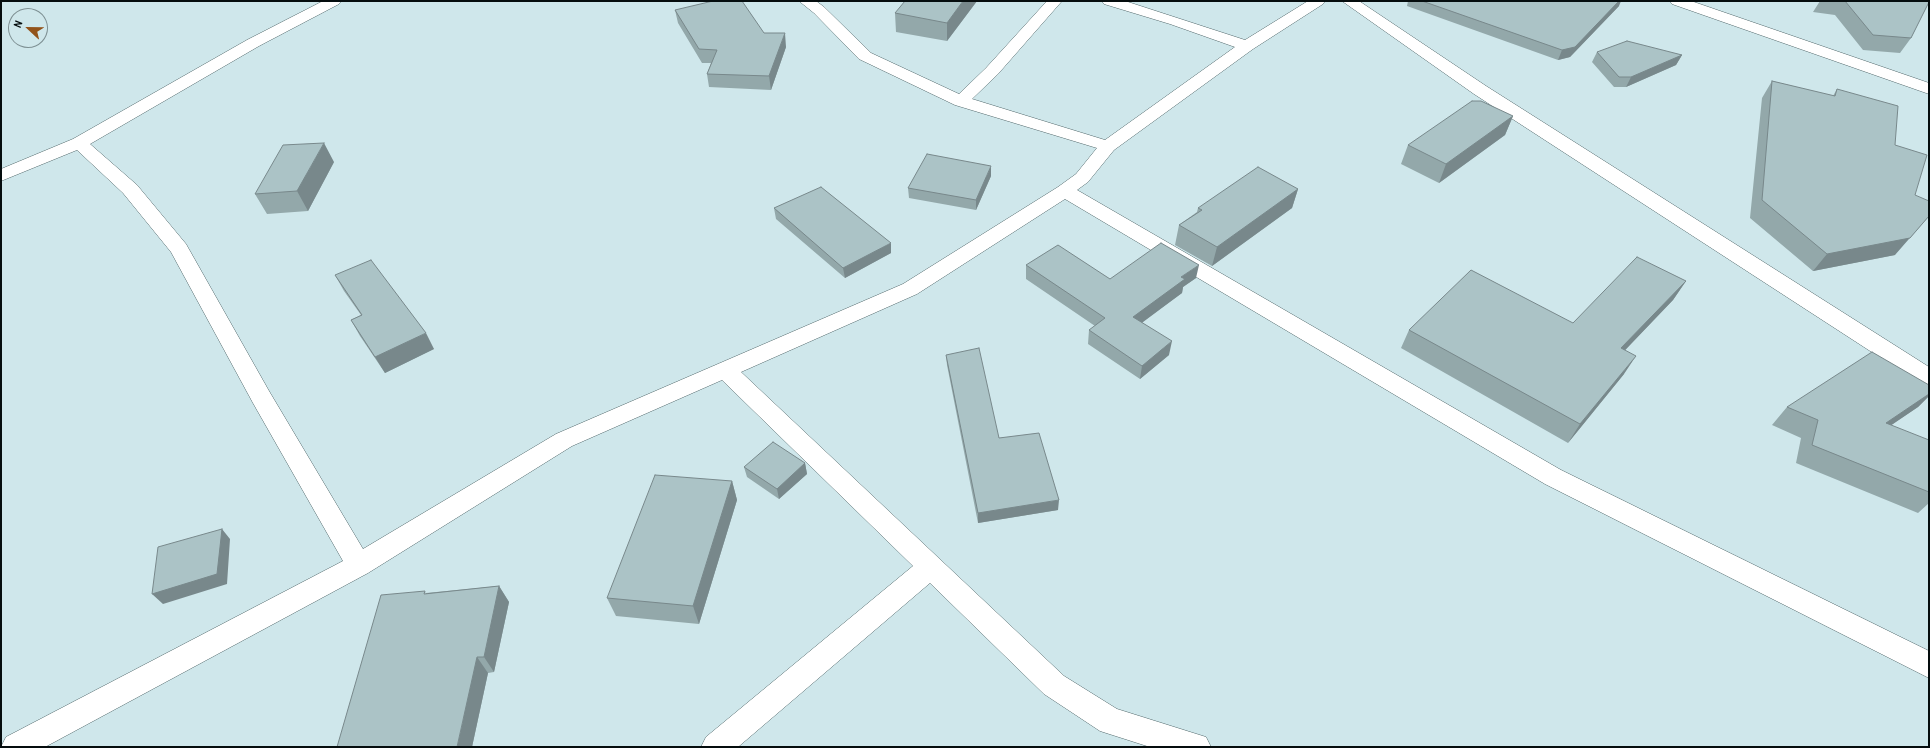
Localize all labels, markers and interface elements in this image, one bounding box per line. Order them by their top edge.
north arrow [8,8,48,48]
text: N [10,18,26,30]

